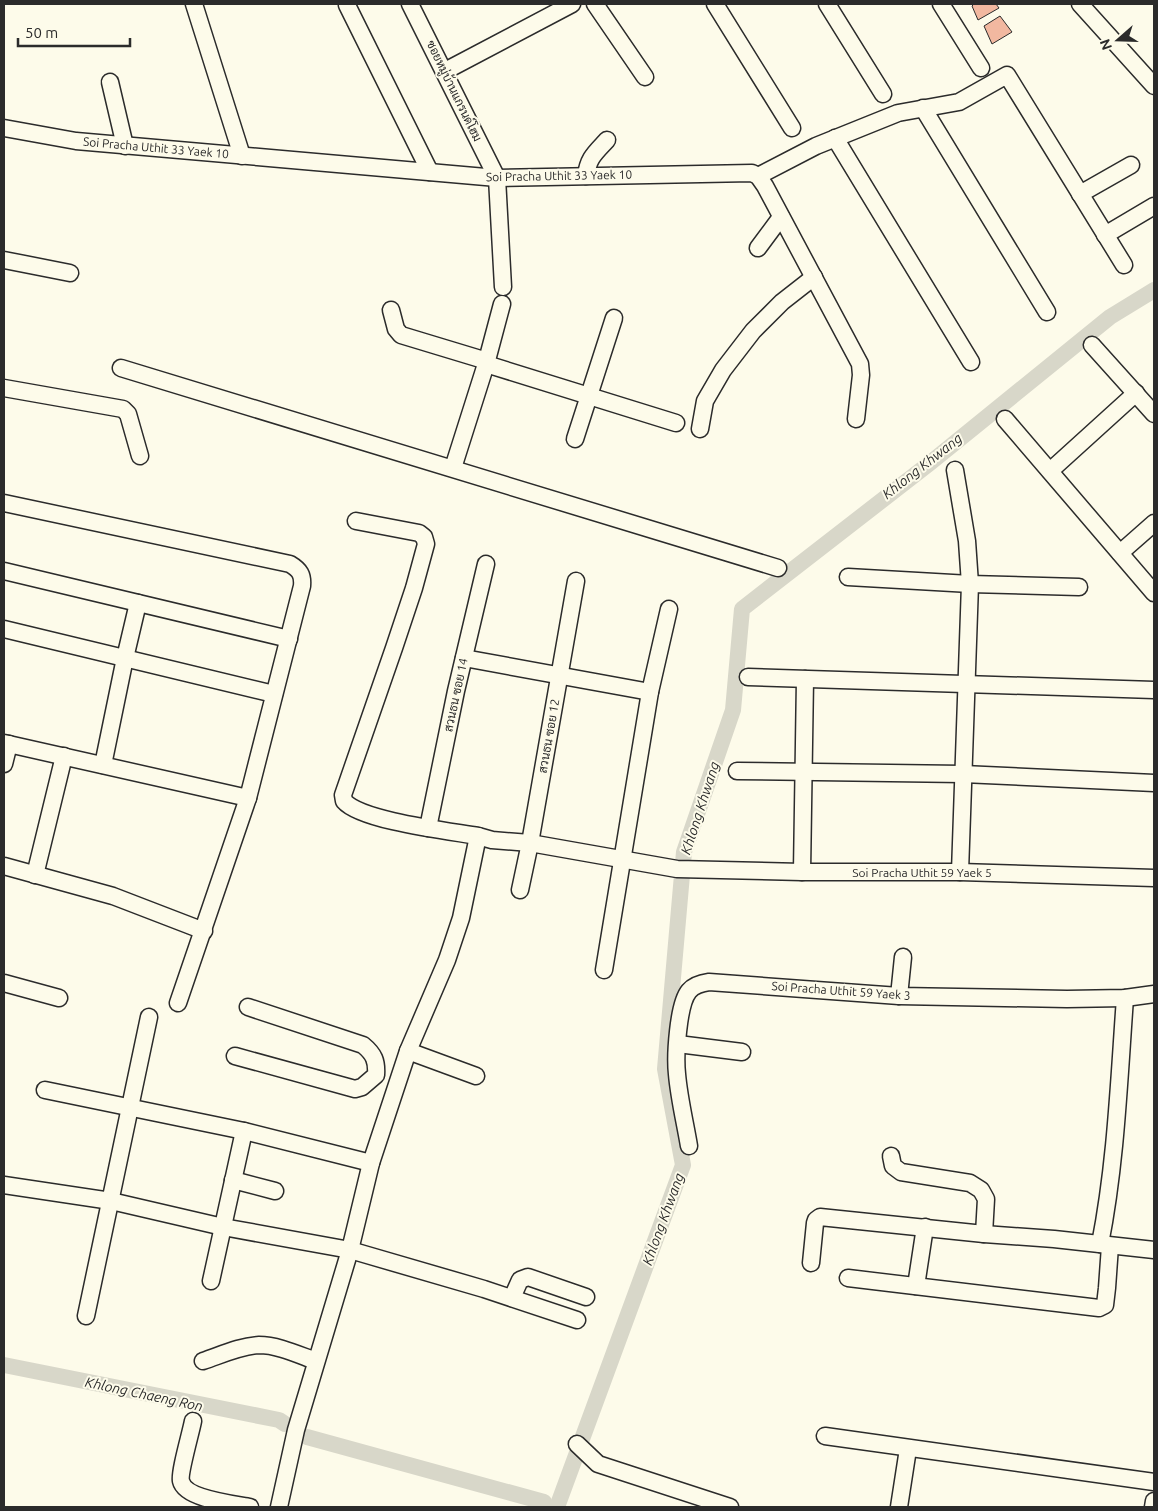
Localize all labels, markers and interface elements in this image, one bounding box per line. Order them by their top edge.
scale bar [18,15,130,47]
north arrow [1093,15,1143,65]
text: 50 m [25,24,58,41]
text: N [1096,37,1115,52]
street label: ซอยหมู่บ้านแกรนด์โฮม [423,38,485,144]
street label: Soi Pracha Uthit 33 Yaek 10 [83,135,230,160]
street label: Soi Pracha Uthit 33 Yaek 10 [486,168,632,183]
water label: Khlong Khwang [879,430,965,502]
street label: สวนธน ซอย 14 [441,657,470,733]
street label: สวนธน ซอย 12 [536,698,561,774]
water label: Khlong Khwang [677,759,723,856]
street label: Soi Pracha Uthit 59 Yaek 5 [852,866,992,879]
street label: Soi Pracha Uthit 59 Yaek 3 [771,979,911,1002]
water label: Khlong Khwang [639,1170,687,1267]
water label: Khlong Chaeng Ron [84,1374,204,1414]

